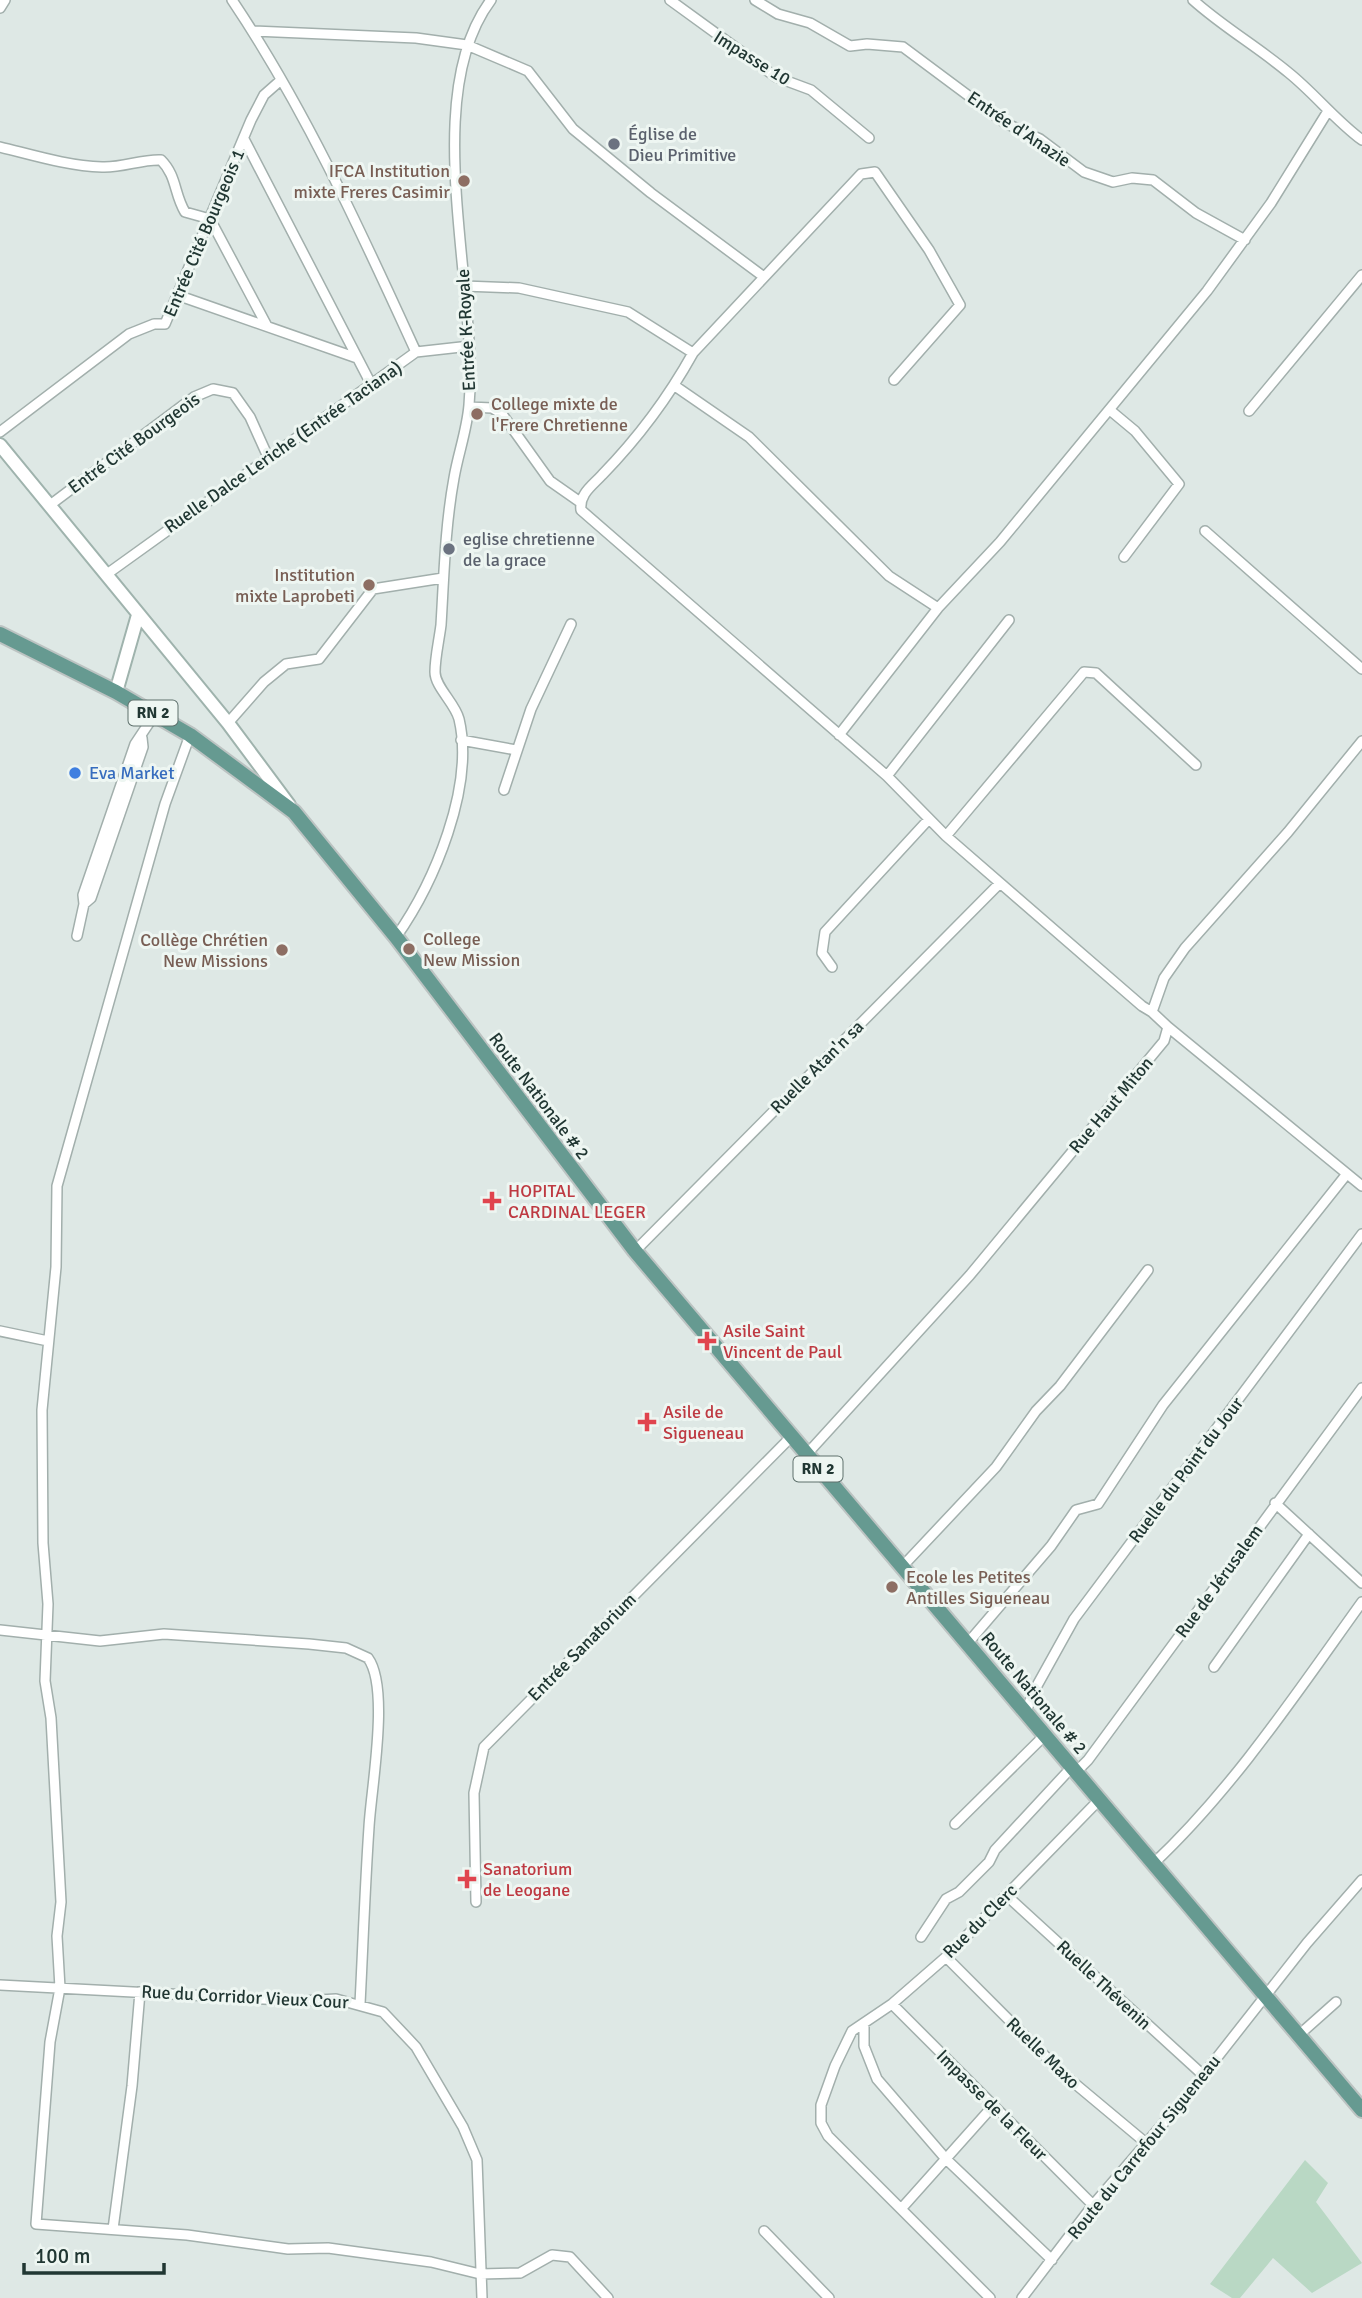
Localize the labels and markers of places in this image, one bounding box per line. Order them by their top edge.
place label: Église de Dieu Primitive [628,123,736,166]
marker: Église de Dieu Primitive [606,136,622,152]
place label: IFCA Institution mixte Freres Casimir [294,160,450,203]
marker: IFCA Institution mixte Freres Casimir [456,173,472,189]
place label: College mixte de l'Frere Chretienne [491,393,628,436]
marker: College mixte de l'Frere Chretienne [469,406,485,422]
place label: eglise chretienne de la grace [463,528,595,571]
marker: eglise chretienne de la grace [441,541,457,557]
place label: Institution mixte Laprobeti [235,564,355,607]
marker: Institution mixte Laprobeti [361,577,377,593]
place label: Eva Market [89,762,174,784]
marker: Eva Market [67,765,83,781]
place label: College New Mission [423,928,520,971]
place label: Collège Chrétien New Missions [140,929,268,972]
marker: College New Mission [401,941,417,957]
marker: Collège Chrétien New Missions [274,942,290,958]
place label: HOPITAL CARDINAL LEGER [508,1180,646,1223]
marker: HOPITAL CARDINAL LEGER [482,1191,502,1211]
place label: Asile Saint Vincent de Paul [723,1320,842,1363]
marker: Asile Saint Vincent de Paul [697,1331,717,1351]
place label: Asile de Sigueneau [663,1401,744,1444]
marker: Asile de Sigueneau [637,1412,657,1432]
place label: Ecole les Petites Antilles Sigueneau [906,1566,1050,1609]
marker: Ecole les Petites Antilles Sigueneau [884,1579,900,1595]
place label: Sanatorium de Leogane [483,1858,572,1901]
marker: Sanatorium de Leogane [457,1869,477,1889]

